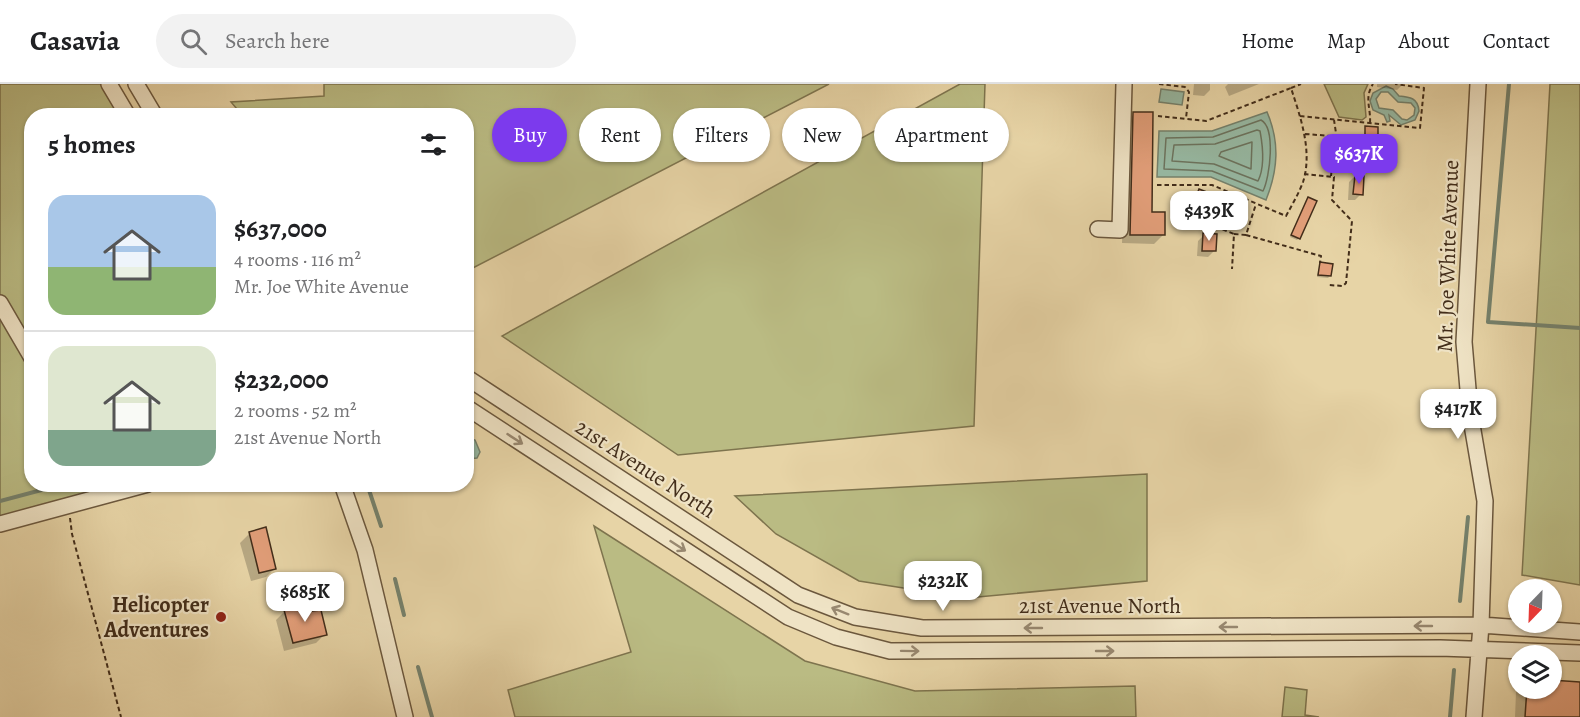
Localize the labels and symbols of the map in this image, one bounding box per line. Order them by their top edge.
pin: $637K [1317,134,1401,185]
street label: Mr. Joe White Avenue [1430,159,1466,353]
pin: $439K [1167,191,1251,242]
pin: $417K [1416,389,1500,440]
street label: 21st Avenue North [569,412,722,526]
one-way arrow [507,433,523,445]
one-way arrow [669,541,686,553]
pin: $232K [901,561,985,612]
pin: $685K [263,572,347,623]
north arrow [1508,579,1562,633]
place label: Helicopter Adventures [103,590,209,645]
street label: 21st Avenue North [1019,591,1181,621]
one-way arrow [831,605,849,616]
marker: Helicopter Adventures [214,610,228,624]
one-way arrow [1413,620,1433,632]
one-way arrow [1218,621,1238,633]
one-way arrow [1023,622,1043,634]
one-way arrow [899,645,919,657]
one-way arrow [1094,645,1114,657]

